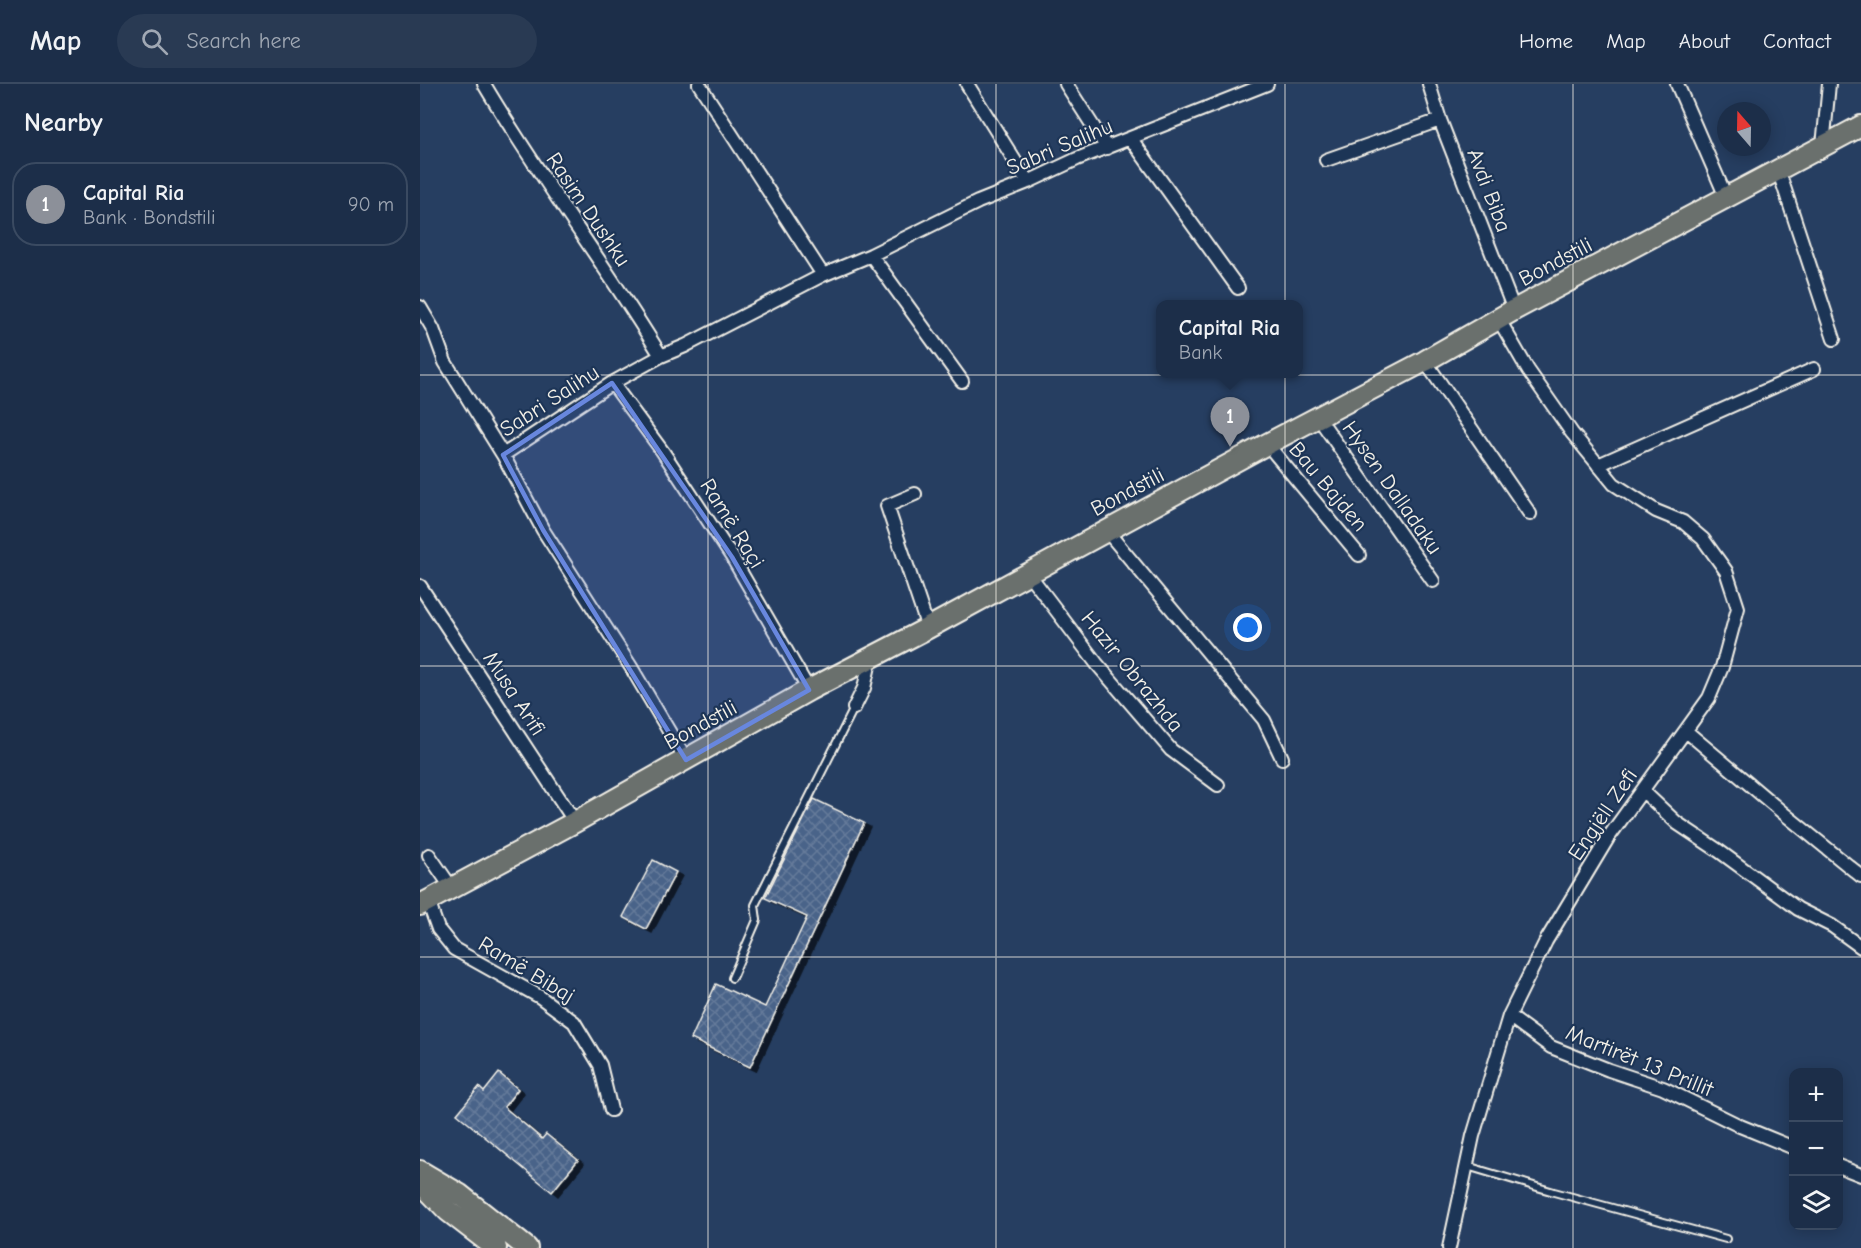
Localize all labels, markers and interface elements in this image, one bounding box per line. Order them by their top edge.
search box [117,14,537,68]
text: Map [30,25,81,57]
icon: search [138,25,171,58]
text: Search here [186,28,301,54]
text: Home [1519,29,1573,53]
text: Map [1606,29,1646,53]
text: About [1679,29,1730,53]
text: Contact [1763,29,1831,53]
north arrow [1717,102,1771,156]
text: Nearby [24,108,103,138]
street label: Sabri Salihu [1002,113,1116,181]
street label: Avdi Biba [1461,145,1517,236]
street label: Rasim Dushku [541,148,636,271]
text: Capital Ria [83,180,184,206]
text: 1 [42,193,49,216]
text: 90 m [348,193,394,216]
text: Bank · Bondstili [83,206,215,229]
street label: Bondstili [1514,232,1597,292]
popup [1156,300,1303,378]
text: Capital Ria [1179,315,1280,341]
text: Bank [1179,341,1222,364]
street label: Sabri Salihu [495,359,604,442]
pin: 1 [1210,398,1250,447]
street label: Hysen Dalladaku [1337,416,1448,559]
street label: Bau Bajden [1283,437,1373,537]
street label: Bondstili [1086,462,1169,522]
street label: Ramë Raçi [694,474,770,573]
street label: Hazir Obrazhda [1076,606,1189,737]
your location [1233,613,1262,642]
street label: Musa Arifi [477,647,551,741]
street label: Bondstili [659,694,741,755]
street label: Engjëll Zefi [1563,764,1643,865]
street label: Ramë Bibaj [474,931,579,1009]
street label: Martirët 13 Prillit [1562,1020,1718,1103]
map controls [1789,1068,1843,1230]
button: + [1789,1068,1843,1122]
button: − [1789,1122,1843,1176]
button: layers [1789,1176,1843,1230]

